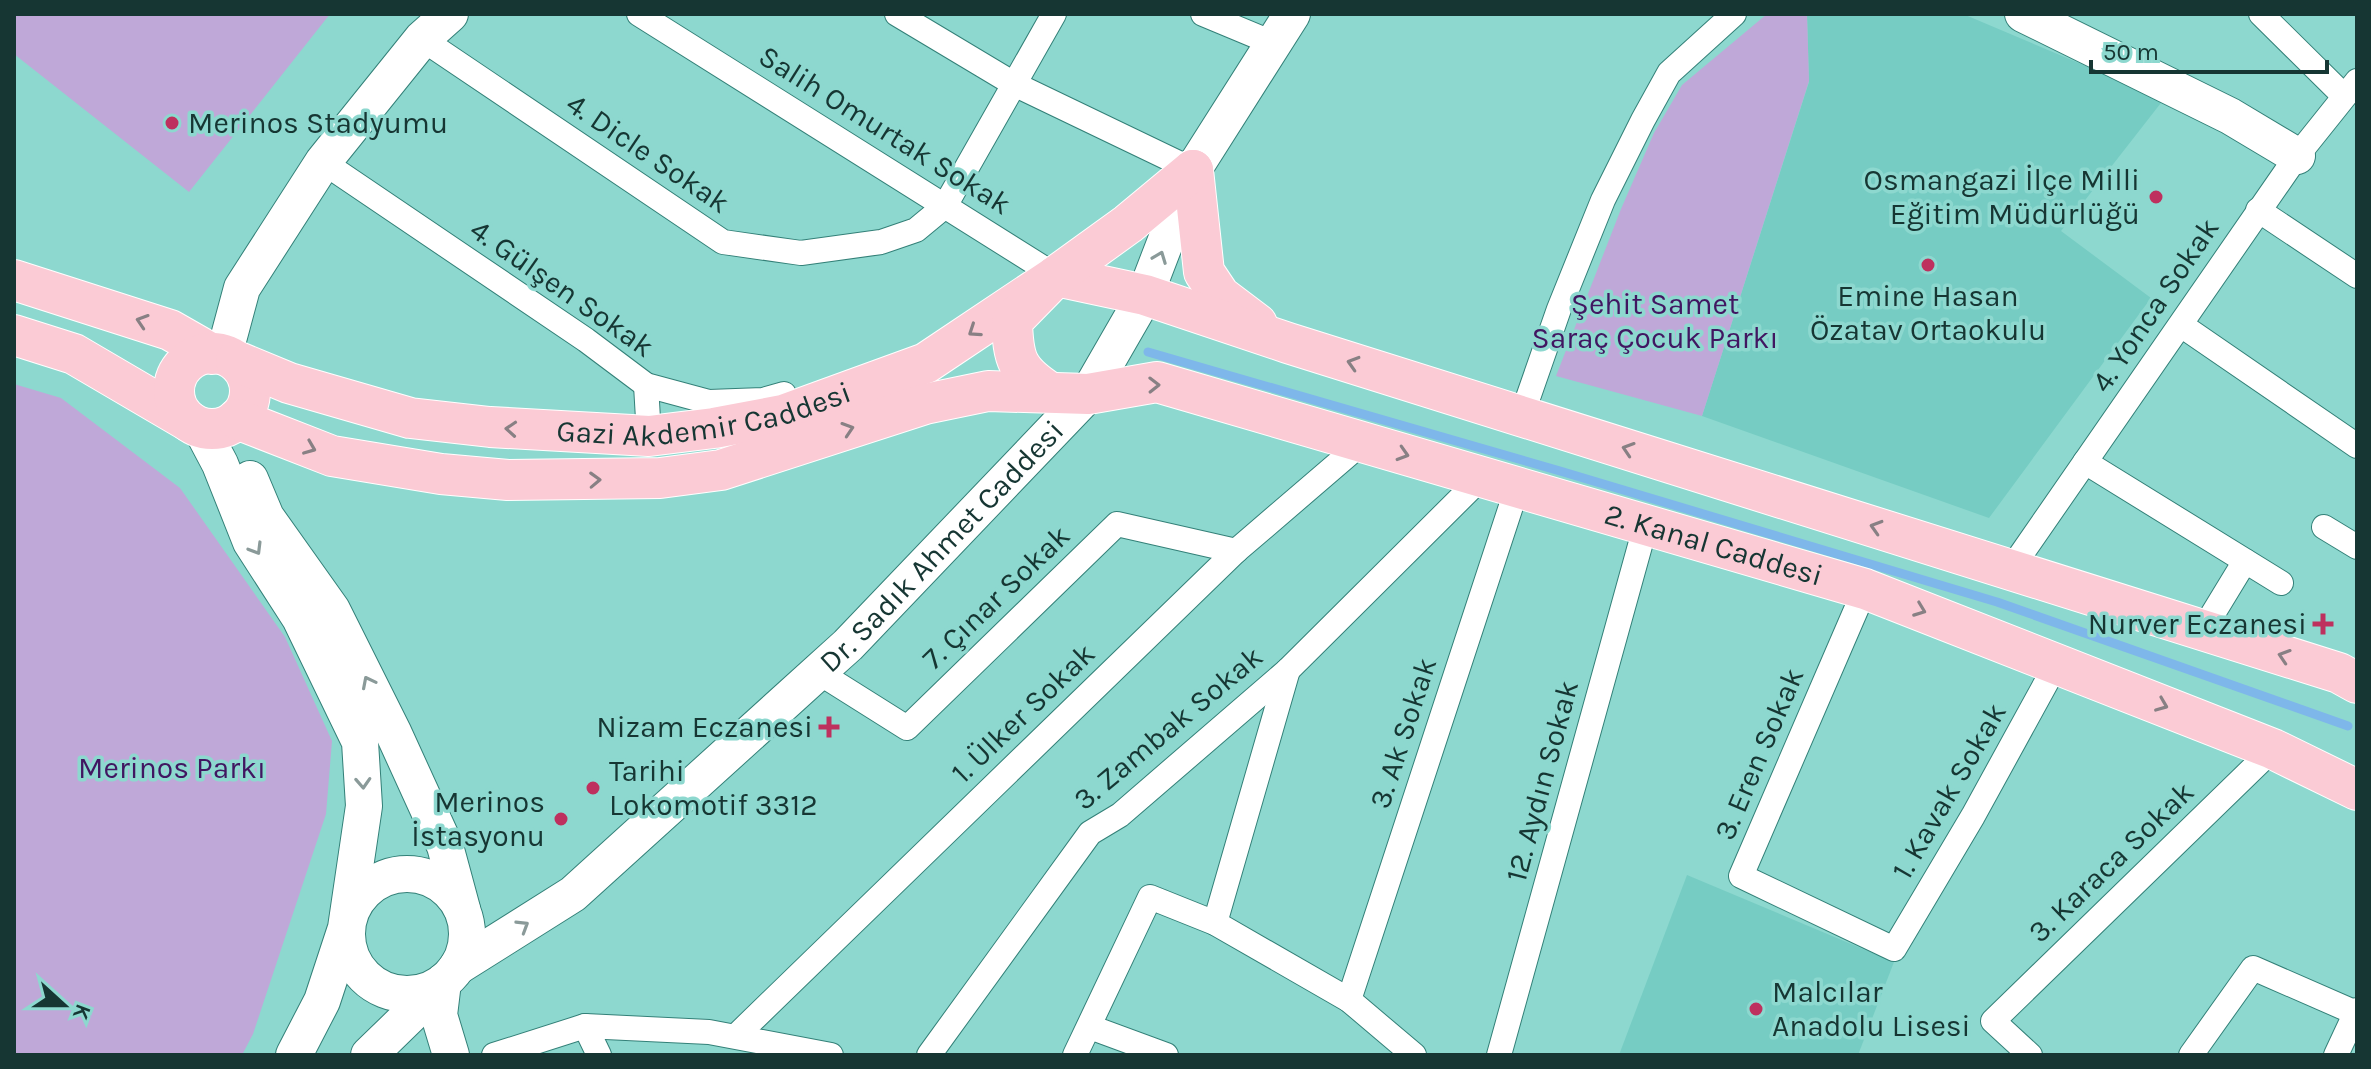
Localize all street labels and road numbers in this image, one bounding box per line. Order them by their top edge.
street label: Salih Omurtak Sokak [752,38,1018,222]
street label: 4. Dicle Sokak [559,85,737,221]
street label: 4. Gülşen Sokak [463,211,661,365]
street label: 4. Yonca Sokak [2084,211,2226,399]
street label: Gazi Akdemir Caddesi [555,374,856,454]
street label: Dr. Sadık Ahmet Caddesi [812,413,1071,680]
street label: 2. Kanal Caddesi [1600,496,1827,594]
street label: 7. Çınar Sokak [915,518,1077,676]
street label: 1. Ülker Sokak [944,636,1102,790]
street label: 3. Zambak Sokak [1066,638,1270,818]
street label: 3. Ak Sokak [1362,653,1444,813]
street label: 3. Eren Sokak [1707,663,1811,845]
street label: 12. Aydın Sokak [1498,676,1586,886]
street label: 1. Kavak Sokak [1884,696,2014,886]
street label: 3. Karaca Sokak [2021,774,2201,950]

